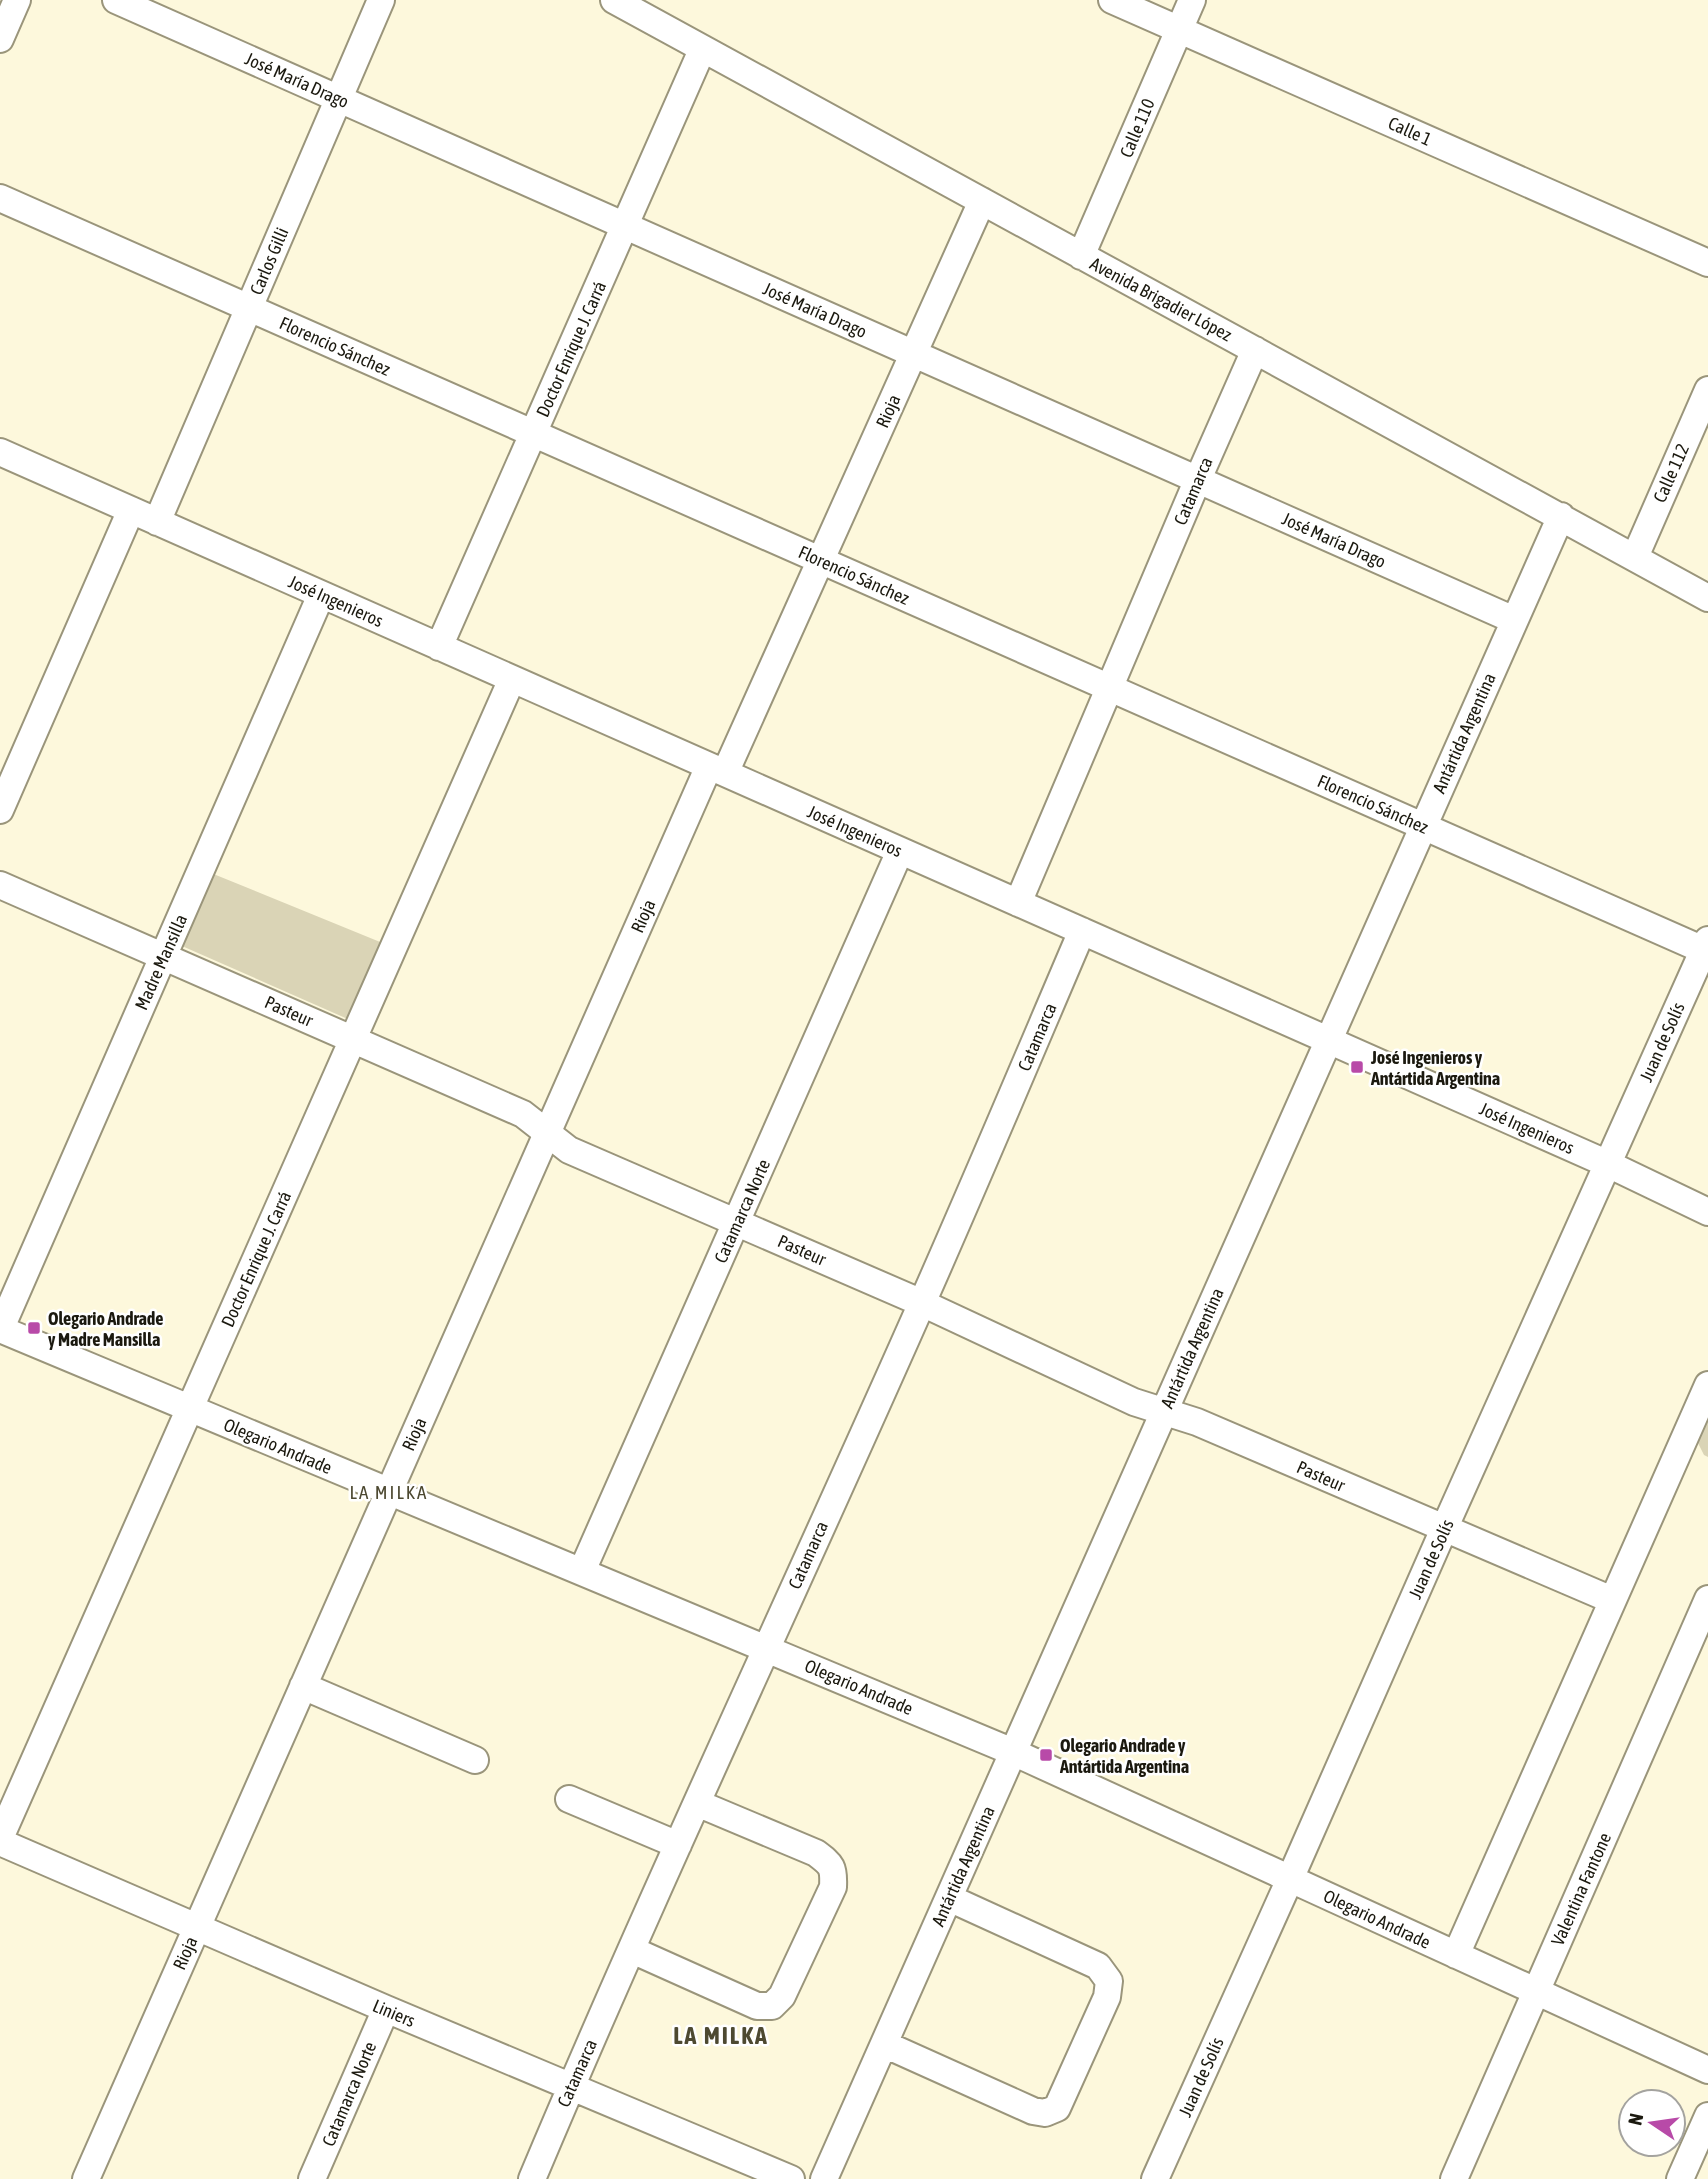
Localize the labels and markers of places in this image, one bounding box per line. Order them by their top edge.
place label: José Ingenieros y Antártida Argentina [1370,1047,1500,1089]
marker: José Ingenieros y Antártida Argentina [1349,1059,1365,1075]
place label: Olegario Andrade y Madre Mansilla [48,1308,164,1350]
marker: Olegario Andrade y Madre Mansilla [26,1320,42,1336]
place label: Olegario Andrade y Antártida Argentina [1059,1735,1189,1777]
marker: Olegario Andrade y Antártida Argentina [1038,1747,1054,1763]

